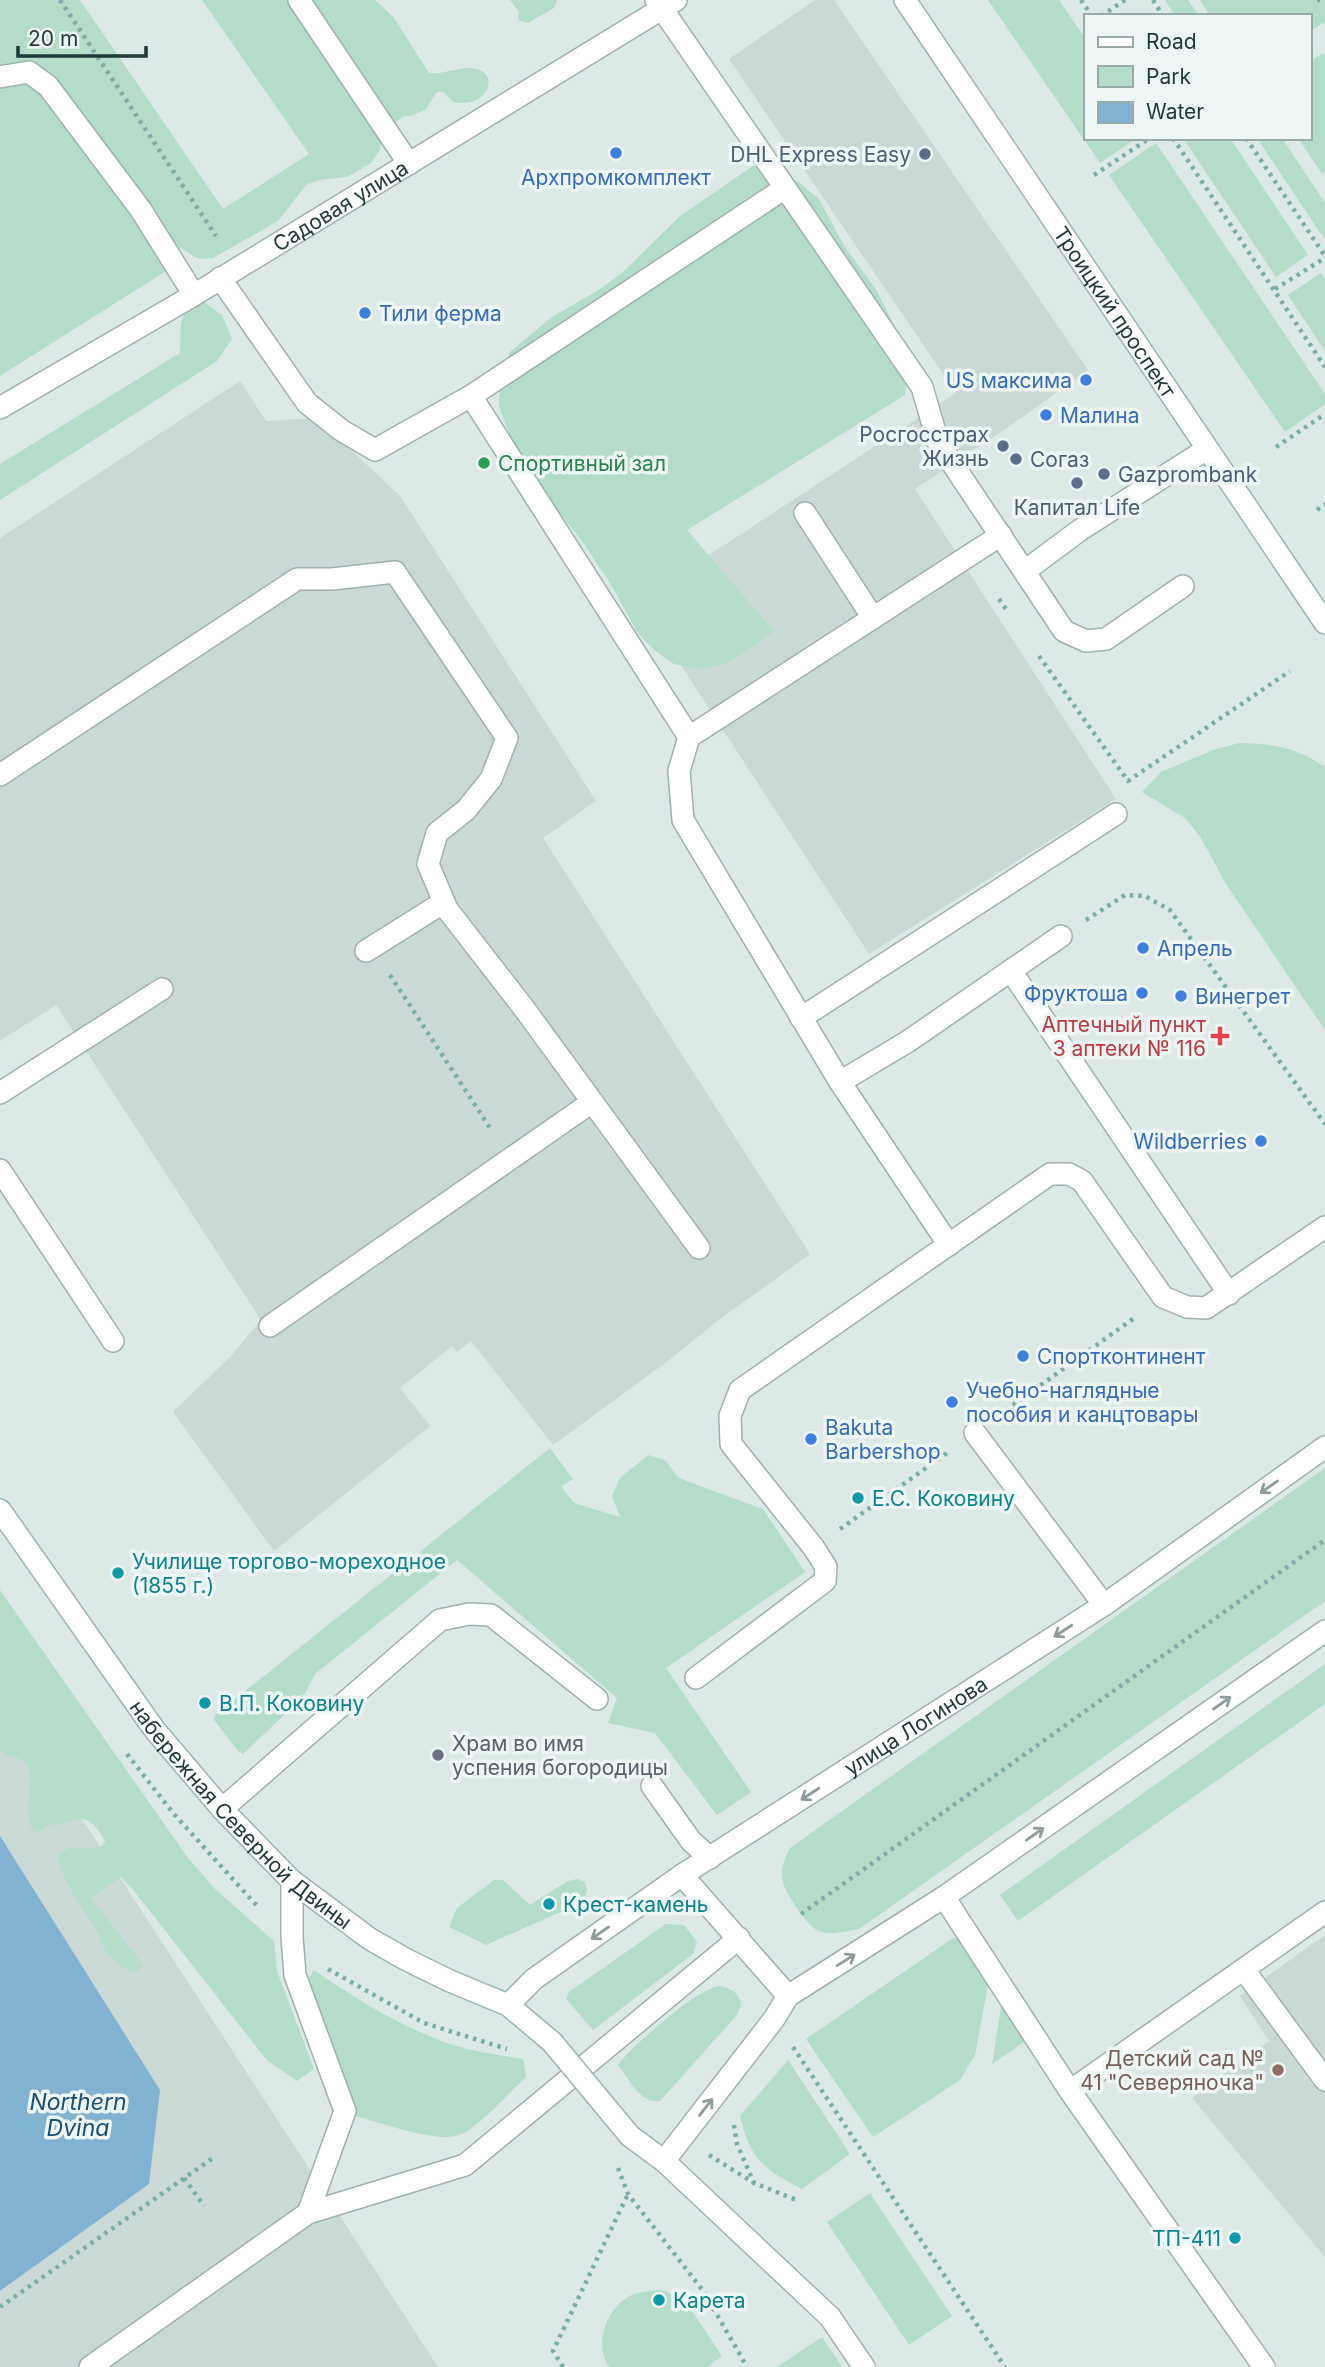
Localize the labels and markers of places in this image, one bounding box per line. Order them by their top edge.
place label: DHL Express Easy [730,142,911,167]
marker: Архпромкомплект [608,145,624,161]
marker: DHL Express Easy [917,146,933,162]
place label: Архпромкомплект [521,165,711,190]
place label: Тили ферма [379,301,502,326]
marker: Тили ферма [357,305,373,321]
place label: US максима [946,368,1072,393]
marker: US максима [1078,372,1094,388]
place label: Малина [1060,403,1139,428]
marker: Малина [1038,407,1054,423]
place label: Росгосстрах Жизнь [859,422,989,471]
marker: Росгосстрах Жизнь [995,438,1011,454]
place label: Согаз [1030,447,1089,472]
place label: Спортивный зал [498,451,666,476]
marker: Согаз [1008,451,1024,467]
marker: Спортивный зал [476,455,492,471]
place label: Gazprombank [1118,462,1258,487]
marker: Gazprombank [1096,466,1112,482]
marker: Капитал Life [1069,475,1085,491]
place label: Капитал Life [1014,495,1140,520]
place label: Апрель [1157,936,1233,961]
marker: Апрель [1135,940,1151,956]
place label: Фруктоша [1024,981,1128,1006]
place label: Винегрет [1195,984,1290,1009]
marker: Фруктоша [1134,985,1150,1001]
marker: Винегрет [1173,988,1189,1004]
place label: Аптечный пункт 3 аптеки № 116 [1042,1012,1206,1061]
marker: Аптечный пункт 3 аптеки № 116 [1212,1028,1228,1044]
place label: Wildberries [1133,1129,1247,1154]
marker: Wildberries [1253,1133,1269,1149]
place label: Спортконтинент [1037,1344,1206,1369]
marker: Спортконтинент [1015,1348,1031,1364]
place label: Учебно-наглядные пособия и канцтовары [966,1378,1198,1427]
marker: Учебно-наглядные пособия и канцтовары [944,1394,960,1410]
place label: Bakuta Barbershop [825,1415,941,1464]
marker: Bakuta Barbershop [803,1431,819,1447]
place label: Е.С. Коковину [872,1486,1015,1511]
marker: Е.С. Коковину [850,1490,866,1506]
place label: Училище торгово-мореходное (1855 г.) [132,1549,446,1598]
marker: Училище торгово-мореходное (1855 г.) [110,1565,126,1581]
place label: В.П. Коковину [219,1691,364,1716]
marker: В.П. Коковину [197,1695,213,1711]
place label: Храм во имя успения богородицы [452,1731,668,1780]
marker: Храм во имя успения богородицы [430,1747,446,1763]
place label: Крест-камень [563,1892,709,1917]
marker: Крест-камень [541,1896,557,1912]
place label: Детский сад № 41 "Северяночка" [1080,2046,1264,2095]
marker: Детский сад № 41 "Северяночка" [1270,2062,1286,2078]
place label: ТП-411 [1152,2226,1221,2251]
marker: ТП-411 [1227,2230,1243,2246]
place label: Карета [673,2288,746,2313]
marker: Карета [651,2292,667,2308]

